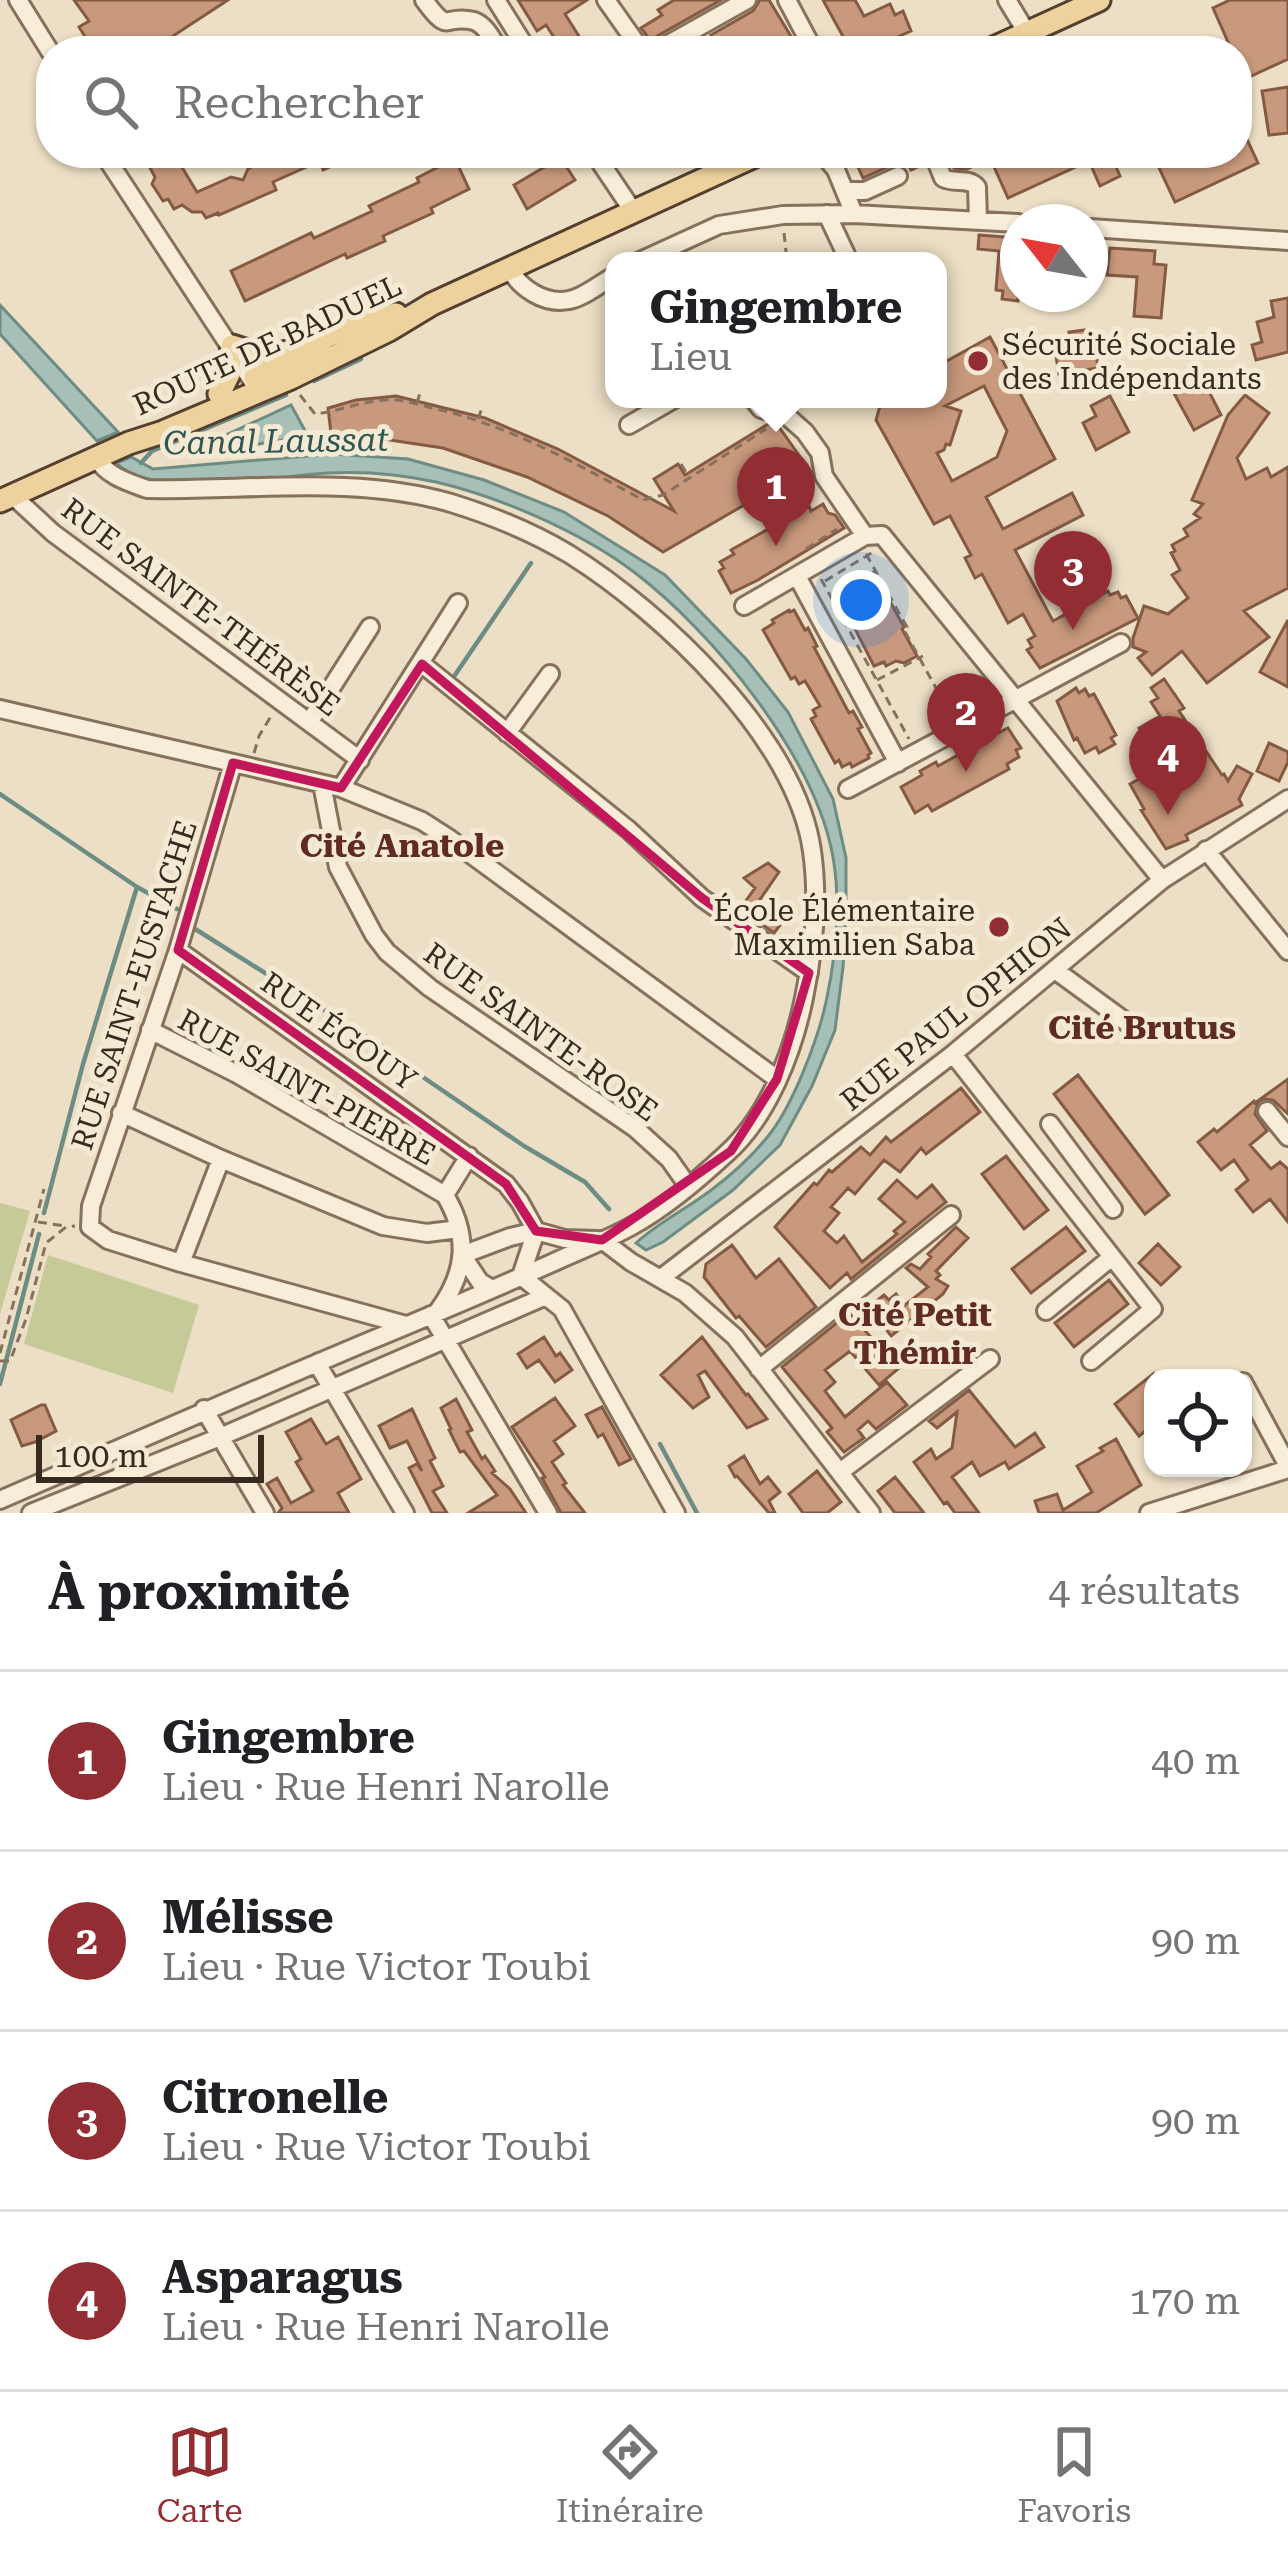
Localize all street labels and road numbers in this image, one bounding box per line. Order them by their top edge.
street label: ROUTE DE BADUEL [128,268,406,422]
street label: RUE SAINTE-THÉRÈSE [55,490,348,723]
street label: RUE SAINT-EUSTACHE [64,816,204,1154]
street label: RUE PAUL OPHION [834,910,1078,1118]
street label: RUE SAINTE-ROSE [417,935,665,1129]
street label: RUE ÉGOUY [254,964,425,1098]
street label: RUE SAINT-PIERRE [172,1002,442,1172]

